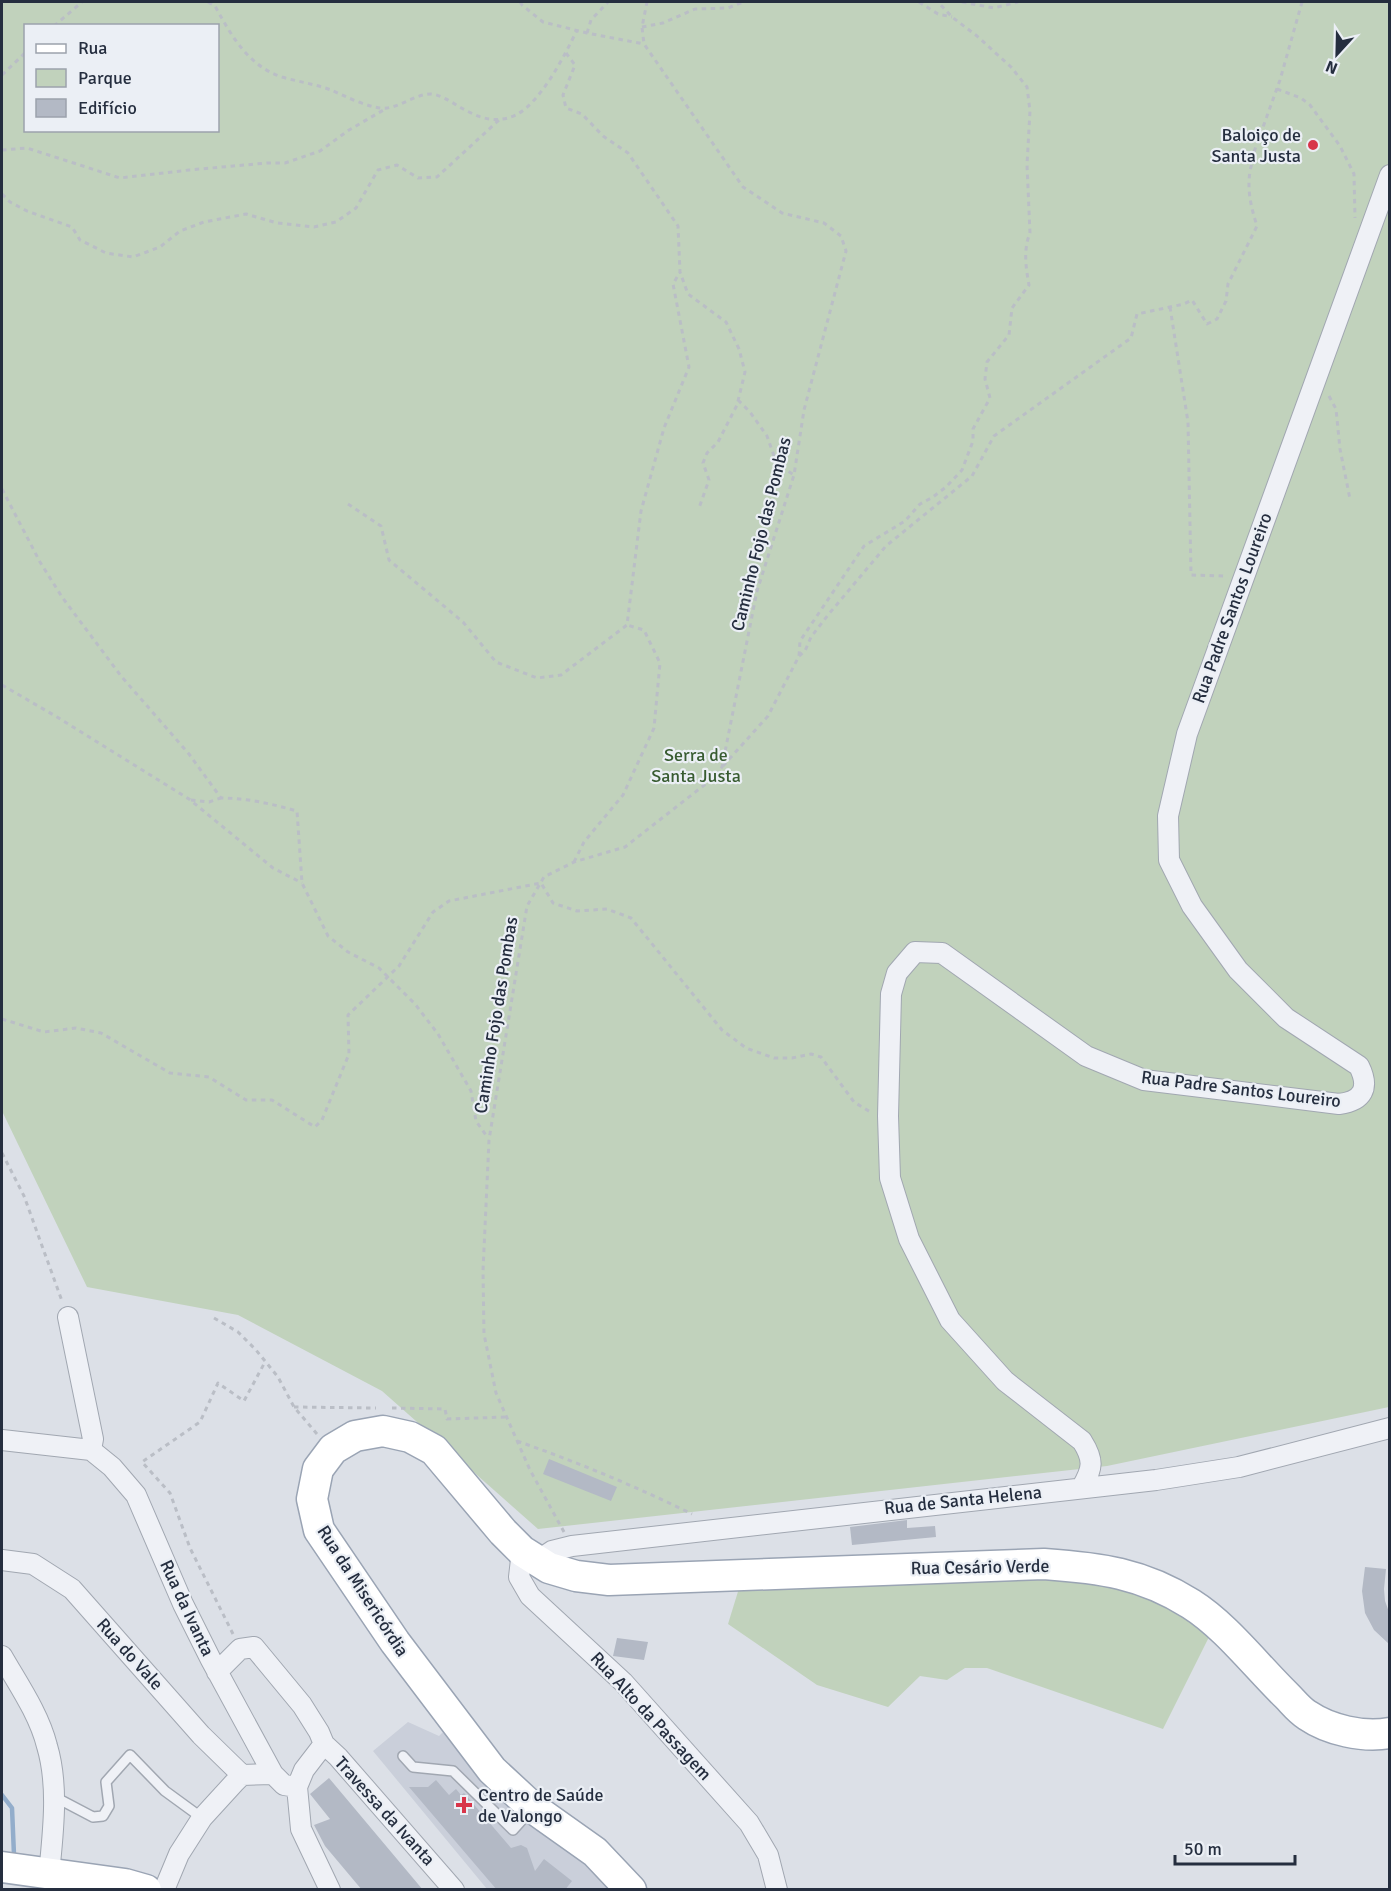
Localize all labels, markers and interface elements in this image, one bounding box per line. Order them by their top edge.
legend [24,24,219,132]
north arrow [1307,24,1367,84]
text: Rua [78,37,107,59]
text: N [1323,56,1341,78]
text: Parque [78,67,132,89]
text: Edifício [78,97,137,119]
place label: Baloiço de Santa Justa [1211,124,1301,167]
marker: Baloiço de Santa Justa [1306,138,1320,152]
street label: Caminho Fojo das Pombas [726,435,796,633]
street label: Rua Padre Santos Loureiro [1187,510,1277,706]
park label: Serra de Santa Justa [651,744,741,787]
street label: Caminho Fojo das Pombas [470,915,522,1115]
street label: Rua Padre Santos Loureiro [1140,1066,1342,1112]
street label: Rua de Santa Helena [883,1481,1043,1519]
street label: Rua da Misericórdia [312,1521,414,1661]
street label: Rua Cesário Verde [910,1555,1050,1579]
street label: Rua da Ivanta [155,1556,219,1660]
street label: Rua do Vale [92,1614,168,1694]
street label: Rua Alto da Passagem [586,1647,716,1785]
street label: Travessa da Ivanta [330,1752,440,1870]
place label: Centro de Saúde de Valongo [478,1784,604,1827]
marker: Centro de Saúde de Valongo [455,1796,473,1814]
scale bar [1175,1828,1295,1866]
text: 50 m [1184,1838,1222,1860]

